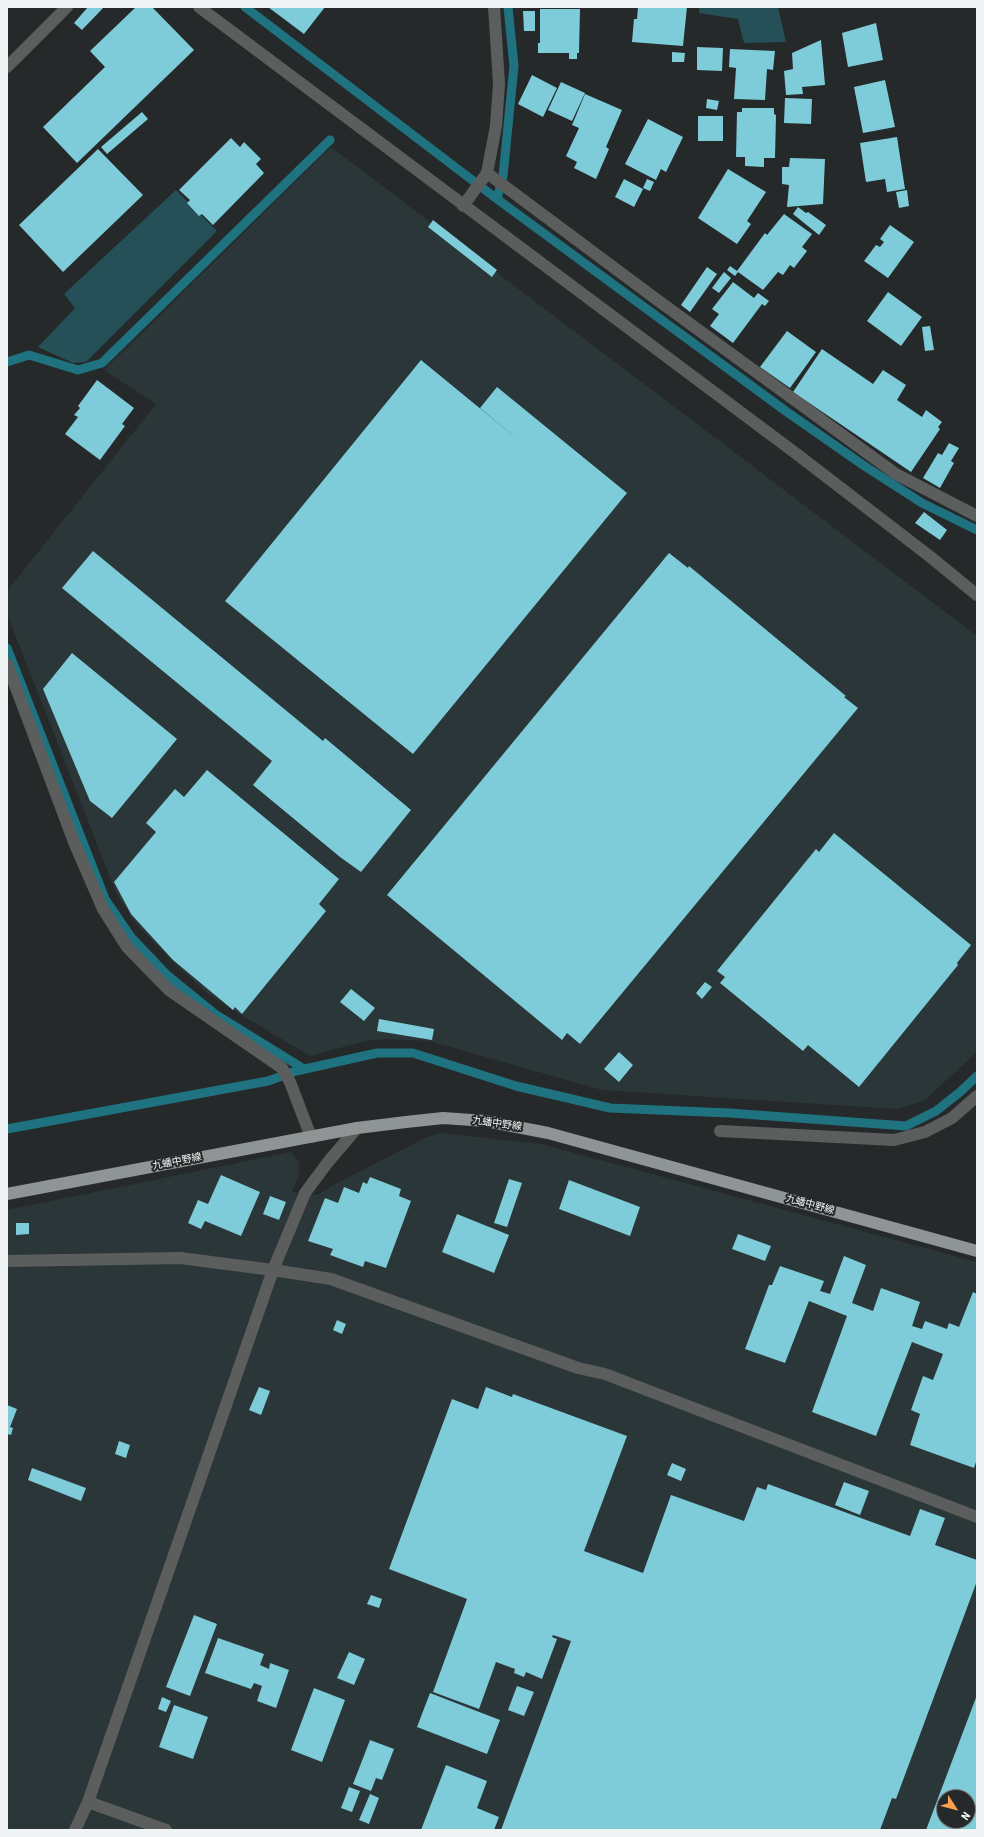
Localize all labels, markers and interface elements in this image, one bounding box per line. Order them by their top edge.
street label: 九蟠中野線 [471,1115,523,1133]
street label: 九蟠中野線 [151,1151,203,1173]
street label: 九蟠中野線 [784,1193,836,1217]
north arrow [936,1789,976,1829]
text: N [958,1809,973,1822]

